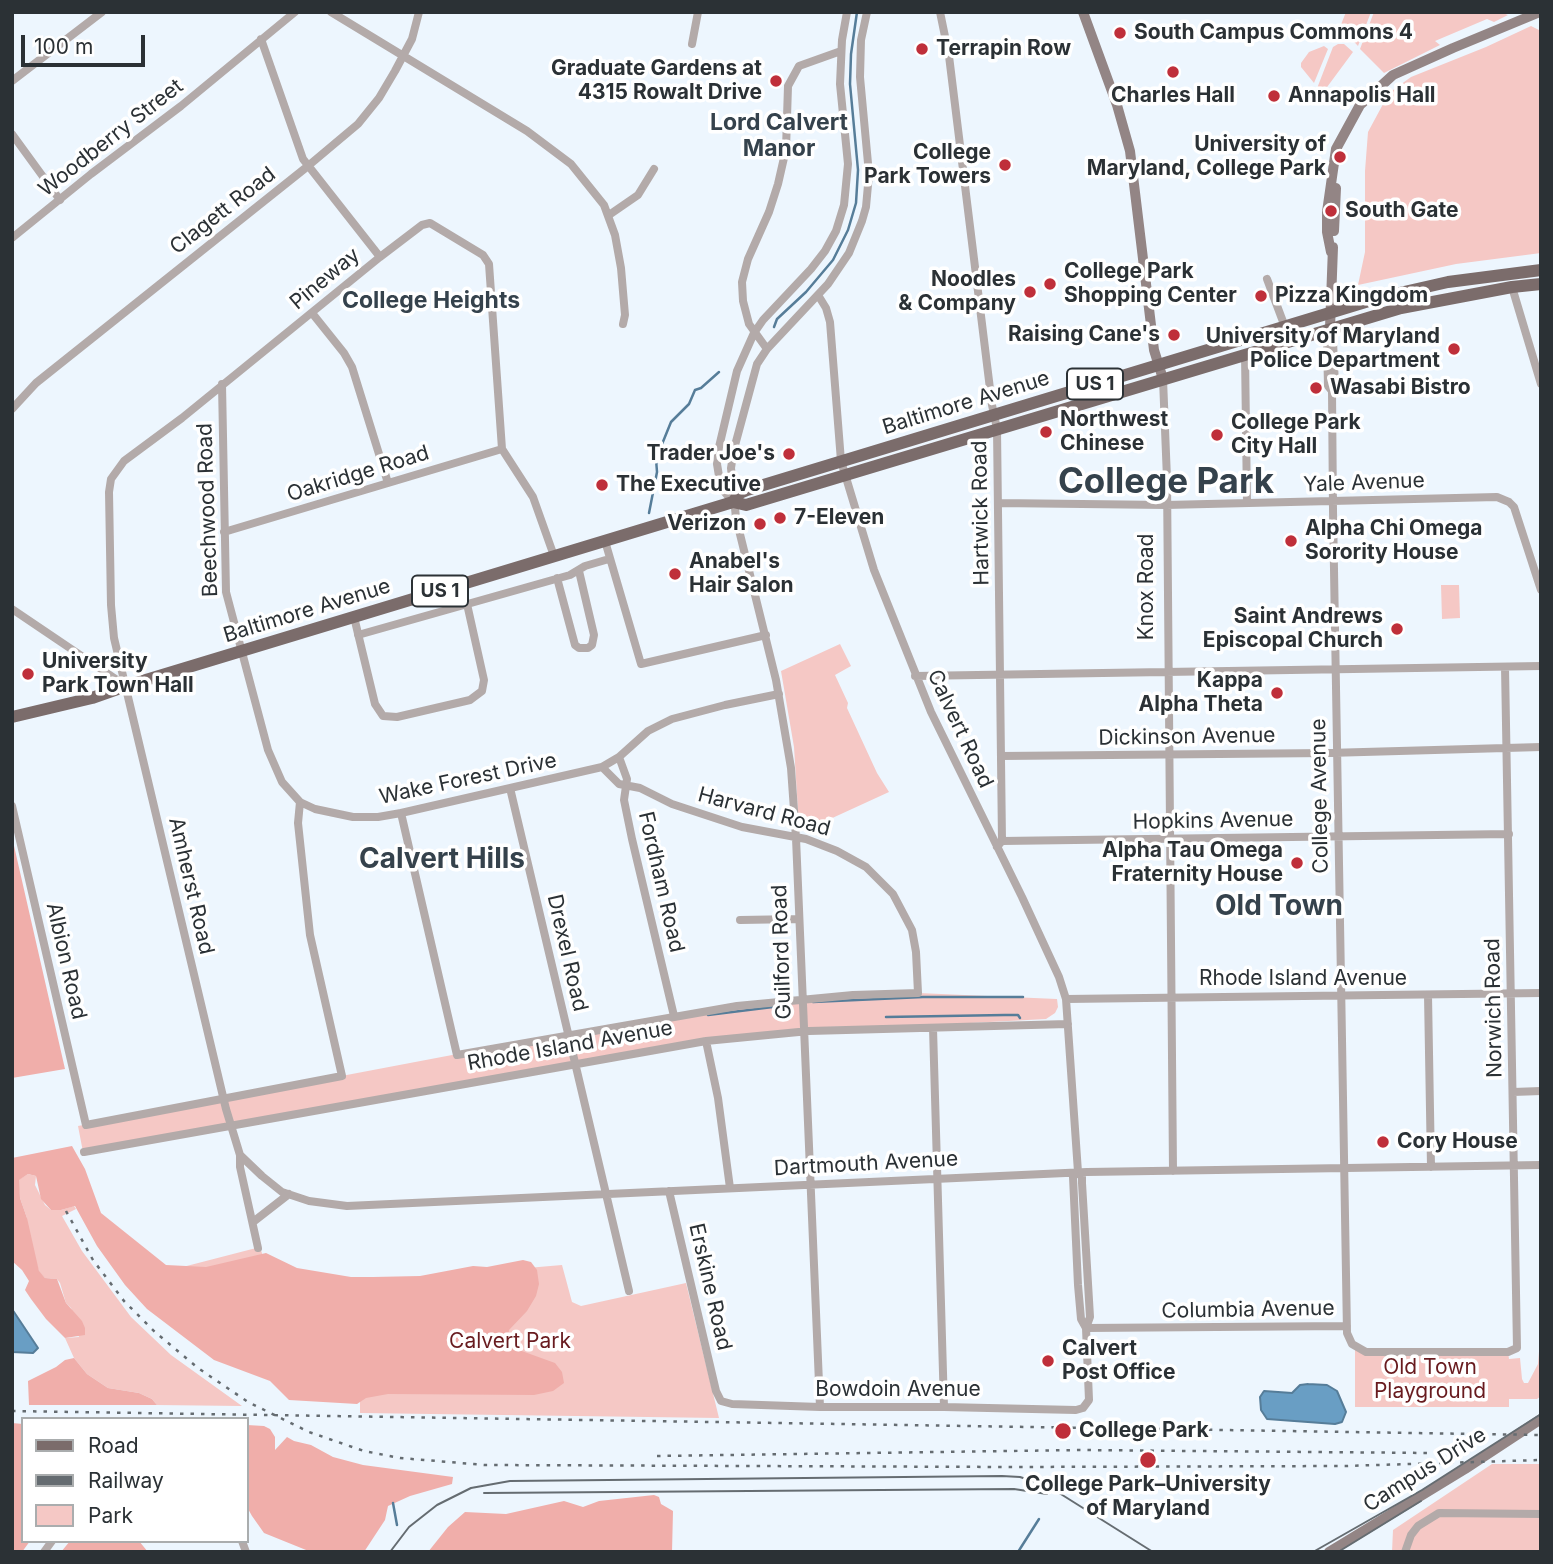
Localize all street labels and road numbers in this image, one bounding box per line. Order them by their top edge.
street label: Woodberry Street [34,74,188,202]
street label: Clagett Road [165,162,281,260]
street label: Pineway [285,243,365,315]
street label: Baltimore Avenue [879,366,1053,440]
road number: US 1 [1067,368,1123,400]
street label: Beechwood Road [192,423,224,597]
street label: Oakridge Road [284,440,432,508]
street label: Hartwick Road [967,440,995,586]
street label: Yale Avenue [1303,468,1425,498]
street label: Knox Road [1134,534,1160,640]
street label: Baltimore Avenue [220,574,394,648]
road number: US 1 [412,576,468,606]
street label: Calvert Road [922,666,998,792]
street label: College Avenue [1306,718,1334,874]
street label: Dickinson Avenue [1098,723,1276,751]
street label: Wake Forest Drive [377,748,559,810]
street label: Harvard Road [695,782,833,842]
street label: Hopkins Avenue [1132,807,1294,835]
street label: Fordham Road [633,809,689,955]
street label: Amherst Road [163,815,219,957]
street label: Guilford Road [767,884,797,1020]
street label: Drexel Road [541,892,593,1014]
street label: Albion Road [40,900,92,1022]
street label: Norwich Road [1480,938,1508,1078]
street label: Rhode Island Avenue [1199,966,1407,992]
street label: Rhode Island Avenue [465,1016,675,1076]
street label: Dartmouth Avenue [773,1147,959,1181]
street label: Erskine Road [683,1221,737,1353]
street label: Columbia Avenue [1161,1296,1335,1324]
street label: Bowdoin Avenue [815,1377,981,1403]
street label: Campus Drive [1359,1422,1491,1518]

